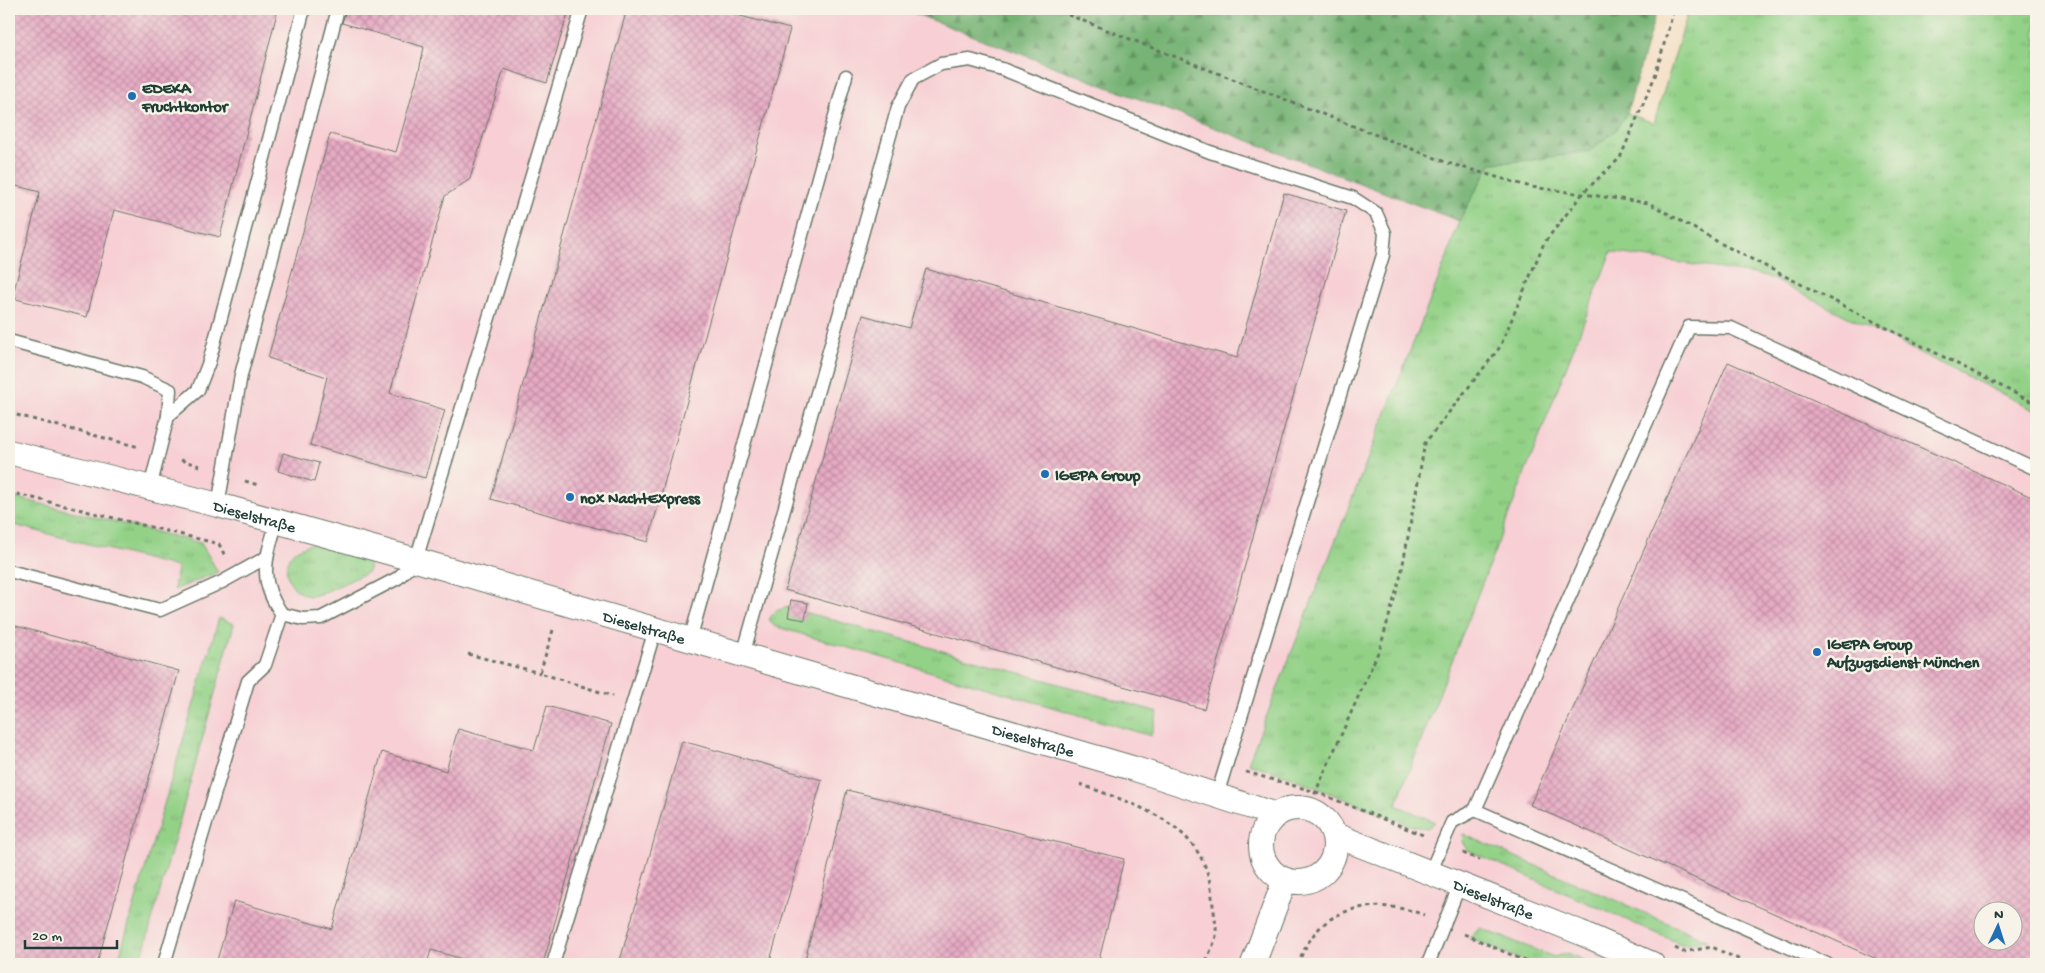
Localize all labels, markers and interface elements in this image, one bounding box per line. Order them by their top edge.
place label: EDEKA Fruchtkontor [141,81,230,118]
marker: EDEKA Fruchtkontor [126,90,138,102]
marker: IGEPA Group [1039,468,1051,480]
place label: IGEPA Group [1055,468,1141,487]
marker: nox NachtExpress [564,491,576,503]
place label: nox NachtExpress [580,491,701,510]
street label: Dieselstraße [210,498,298,539]
street label: Dieselstraße [599,608,688,651]
place label: IGEPA Group Aufzugsdienst München [1826,637,1980,674]
marker: IGEPA Group Aufzugsdienst München [1811,646,1823,658]
street label: Dieselstraße [988,721,1076,764]
street label: Dieselstraße [1449,877,1536,926]
north arrow [1972,900,2022,950]
text: N [1994,907,2004,924]
scale bar [25,918,118,950]
text: 20 m [32,928,62,946]

